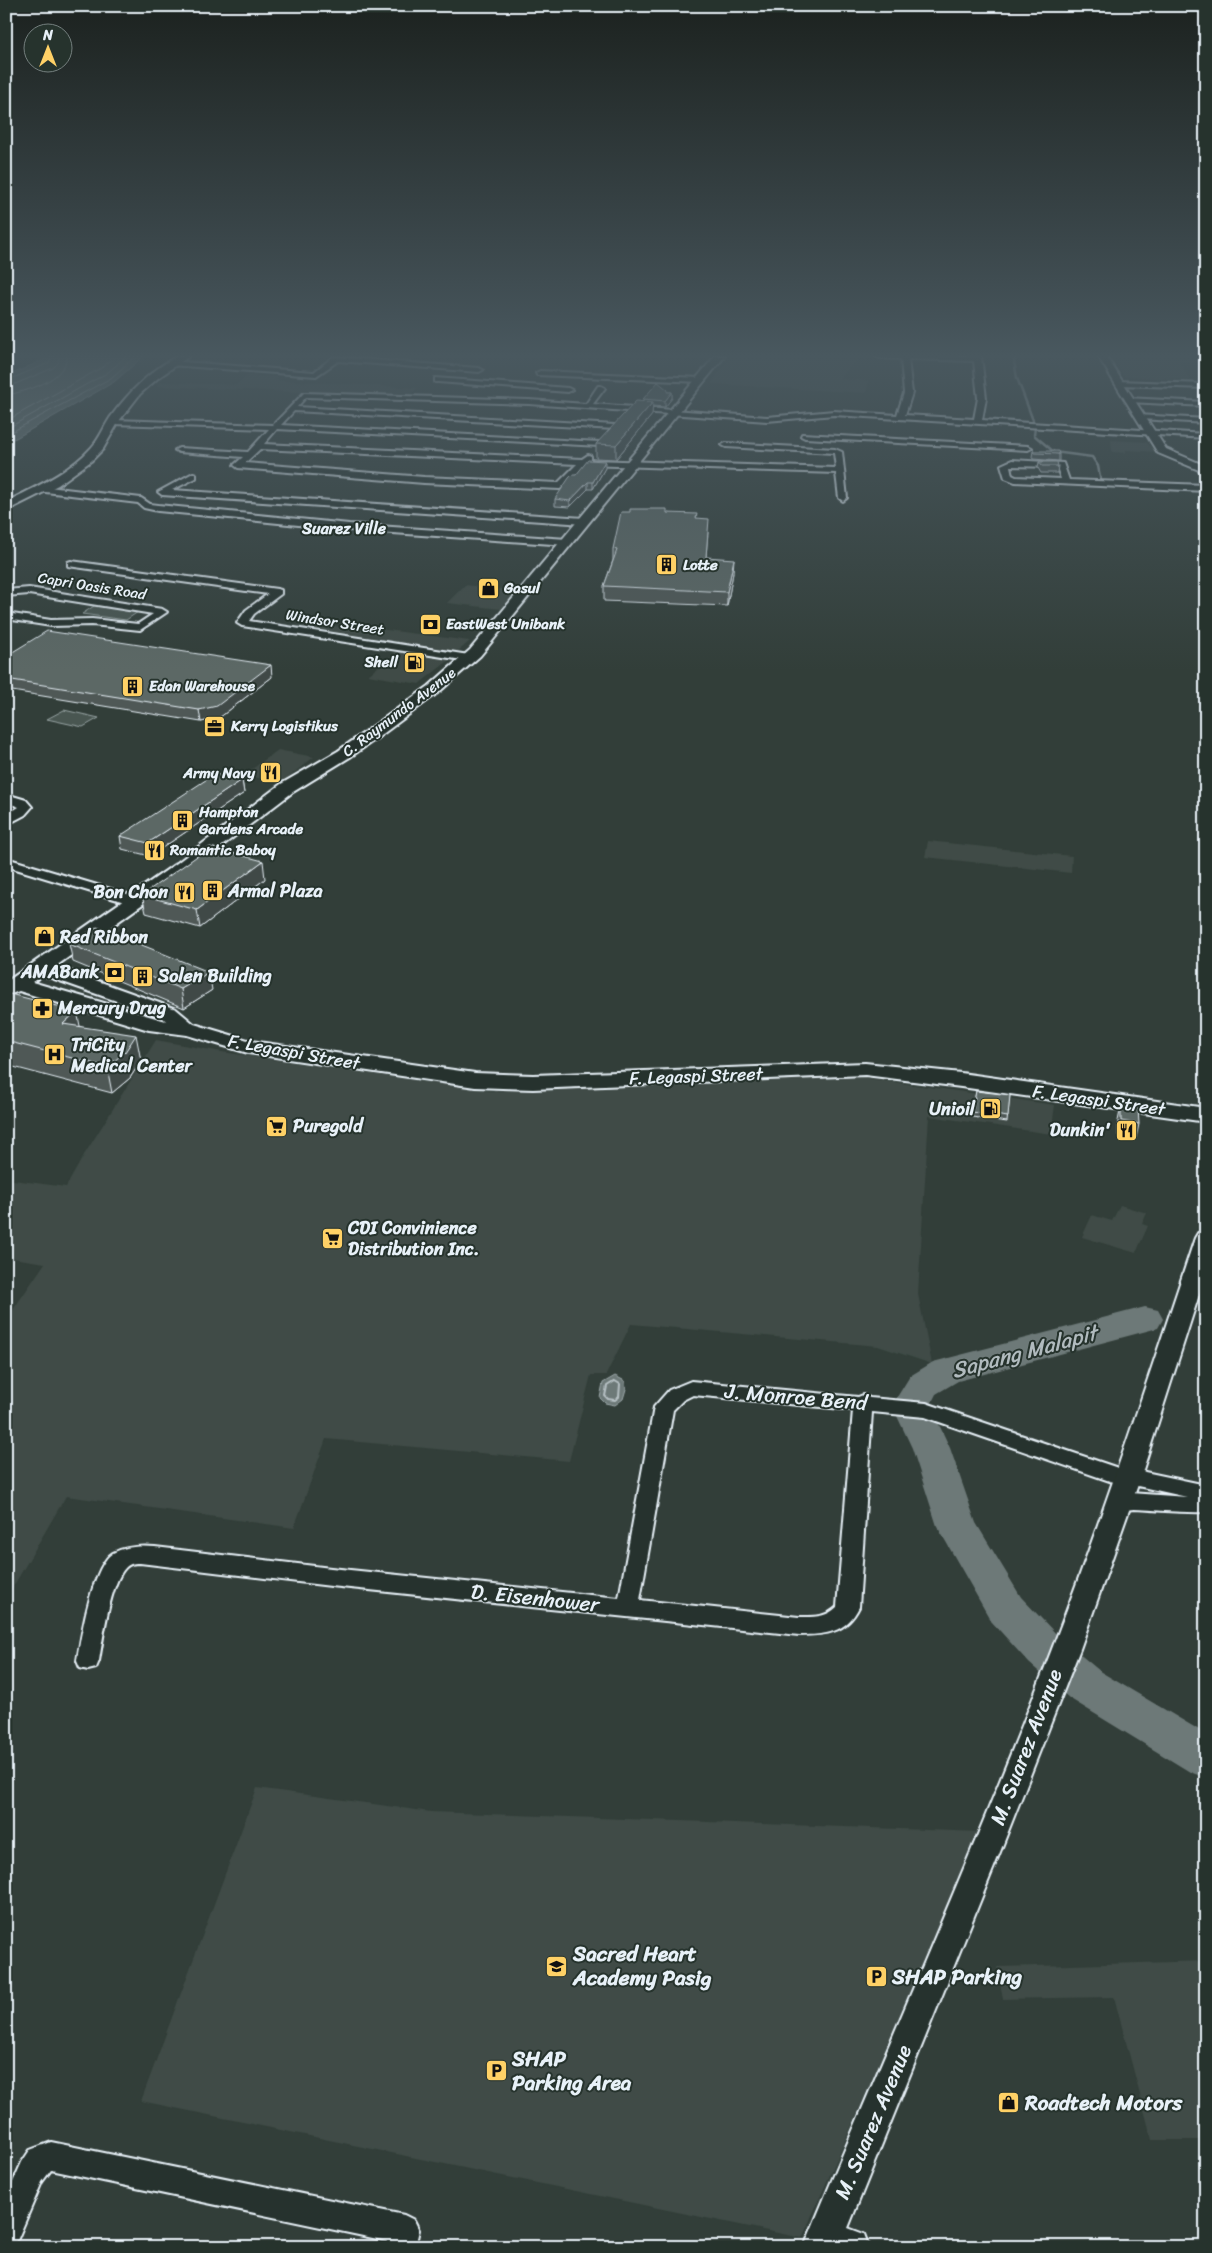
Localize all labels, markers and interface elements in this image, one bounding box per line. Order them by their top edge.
north arrow [22,22,72,72]
text: N [42,23,53,48]
district label: Suarez Ville [301,514,387,543]
place label: Lotte [683,552,718,578]
building icon: Lotte [655,553,679,577]
street label: Capri Oasis Road [36,565,149,608]
place label: Gasul [503,575,541,601]
shop icon: Gasul [476,576,500,600]
street label: Windsor Street [284,601,386,643]
place label: EastWest Unibank [446,611,566,637]
bank icon: EastWest Unibank [418,612,442,636]
place label: Shell [363,649,399,675]
fuel station icon: Shell [402,650,426,674]
street label: C. Raymundo Avenue [336,660,462,764]
place label: Edan Warehouse [149,673,256,699]
building icon: Edan Warehouse [121,674,145,698]
place label: Kerry Logistikus [230,713,339,739]
office icon: Kerry Logistikus [203,714,227,738]
place label: Army Navy [182,760,256,786]
restaurant icon: Army Navy [259,761,283,785]
place label: Hampton Gardens Arcade [198,799,303,842]
building icon: Hampton Gardens Arcade [171,809,195,833]
place label: Romantic Baboy [169,837,276,863]
restaurant icon: Romantic Baboy [142,838,166,862]
place label: Armal Plaza [227,875,323,907]
place label: Bon Chon [94,876,168,908]
building icon: Armal Plaza [200,879,224,903]
restaurant icon: Bon Chon [172,880,196,904]
place label: Red Ribbon [59,921,148,953]
shop icon: Red Ribbon [32,925,56,949]
place label: AMABank [20,956,99,988]
bank icon: AMABank [103,960,127,984]
place label: Solen Building [157,960,272,992]
building icon: Solen Building [130,964,154,988]
place label: Mercury Drug [57,992,166,1024]
pharmacy icon: Mercury Drug [30,996,54,1020]
street label: F. Legaspi Street [225,1025,363,1079]
place label: TriCity Medical Center [70,1029,194,1082]
hospital icon: TriCity Medical Center [43,1043,67,1067]
street label: F. Legaspi Street [629,1058,764,1094]
street label: F. Legaspi Street [1031,1075,1168,1125]
place label: Unioil [929,1093,976,1125]
fuel station icon: Unioil [979,1097,1003,1121]
place label: Puregold [293,1110,364,1142]
supermarket icon: Puregold [265,1114,289,1138]
place label: Dunkin' [1050,1114,1111,1146]
restaurant icon: Dunkin' [1115,1118,1139,1142]
place label: CDI Convinience Distribution Inc. [347,1212,479,1265]
supermarket icon: CDI Convinience Distribution Inc. [320,1226,344,1250]
water label: Sapang Malapit [947,1313,1104,1390]
street label: J. Monroe Bend [722,1372,871,1422]
street label: D. Eisenhower [469,1572,602,1624]
street label: M. Suarez Avenue [979,1663,1073,1831]
place label: Sacred Heart Academy Pasig [572,1935,712,1997]
school or university icon: Sacred Heart Academy Pasig [545,1954,569,1978]
place label: SHAP Parking [891,1958,1023,1996]
parking icon: SHAP Parking [864,1965,888,1989]
street label: M. Suarez Avenue [823,2039,923,2205]
place label: SHAP Parking Area [511,2040,632,2102]
parking icon: SHAP Parking Area [484,2059,508,2083]
place label: Roadtech Motors [1024,2084,1184,2122]
shop icon: Roadtech Motors [997,2091,1021,2115]

